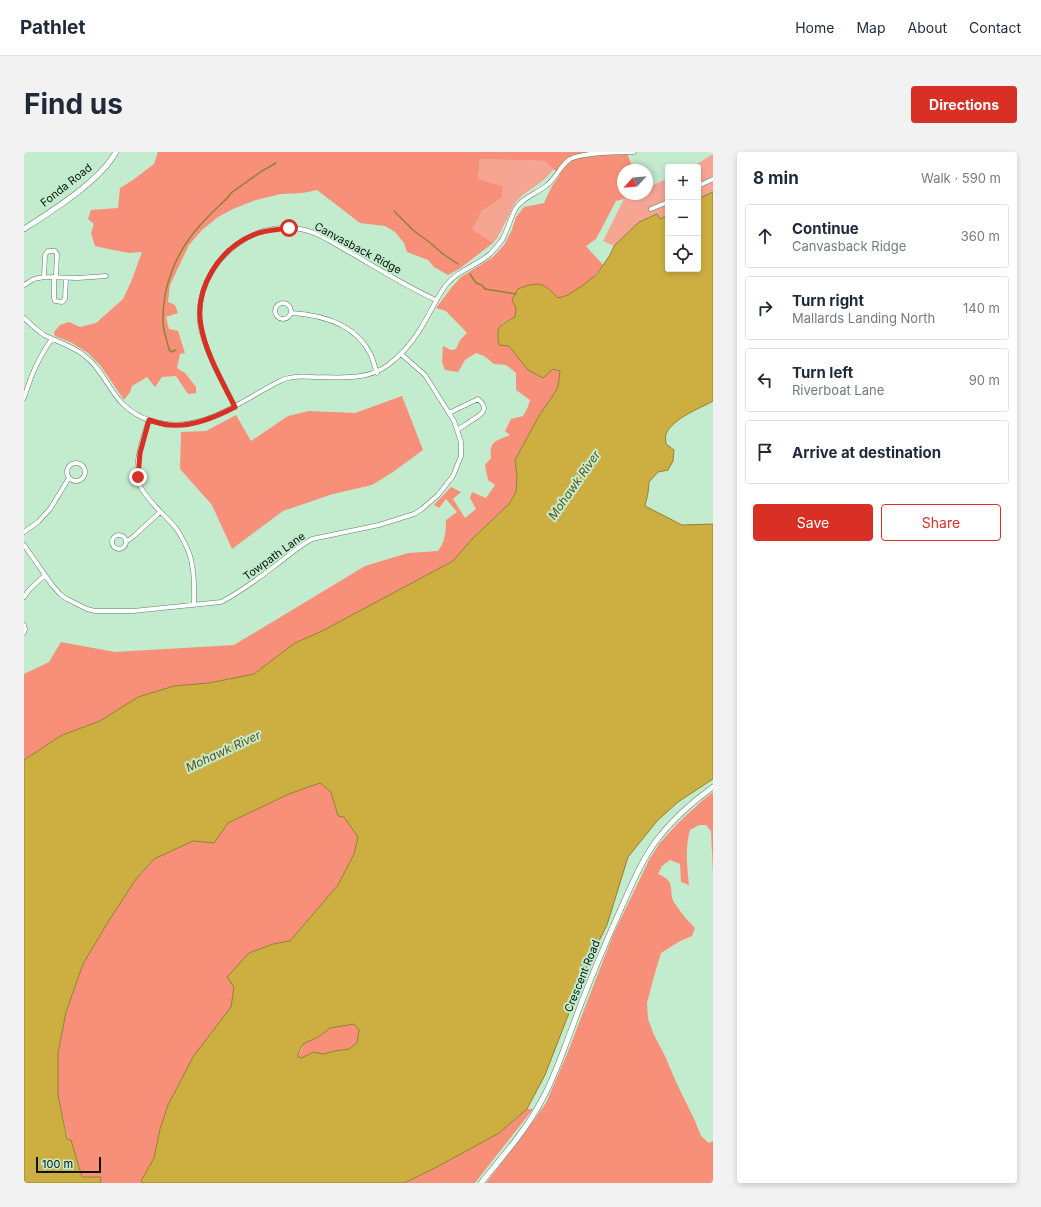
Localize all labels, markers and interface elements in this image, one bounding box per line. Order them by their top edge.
text: Pathlet [20,16,85,39]
text: Home [795,19,834,36]
text: Map [856,19,886,36]
text: About [908,19,947,36]
text: Contact [969,19,1021,36]
button: Directions [911,86,1017,123]
text: Find us [24,87,123,121]
street label: Fonda Road [37,160,95,210]
north arrow [617,164,653,200]
map controls [665,164,701,272]
button: + [665,164,701,200]
text: 8 min [753,168,799,188]
text: Walk · 590 m [921,170,1001,186]
button: − [665,200,701,236]
route start [280,219,298,237]
street label: Canvasback Ridge [312,219,404,277]
text: Continue [792,219,859,238]
icon: ahead [754,225,776,247]
text: 360 m [961,228,1000,244]
button: locate [665,236,701,272]
text: Canvasback Ridge [792,238,906,254]
text: Turn right [792,291,864,310]
icon: right [754,297,776,319]
text: 140 m [963,300,1000,316]
text: Mallards Landing North [792,310,935,326]
text: Turn left [792,363,853,382]
icon: left [754,369,776,391]
text: 90 m [969,372,1000,388]
text: Riverboat Lane [792,382,884,398]
icon: arrive [754,441,776,463]
text: Arrive at destination [792,443,941,462]
water label: Mohawk River [545,447,604,522]
route end [129,468,147,486]
button: Save [753,504,873,541]
button: Share [881,504,1001,541]
street label: Towpath Lane [240,529,308,583]
water label: Mohawk River [183,727,263,775]
street label: Crescent Road [561,938,603,1014]
scale bar [36,1155,101,1174]
text: 100 m [42,1157,73,1171]

